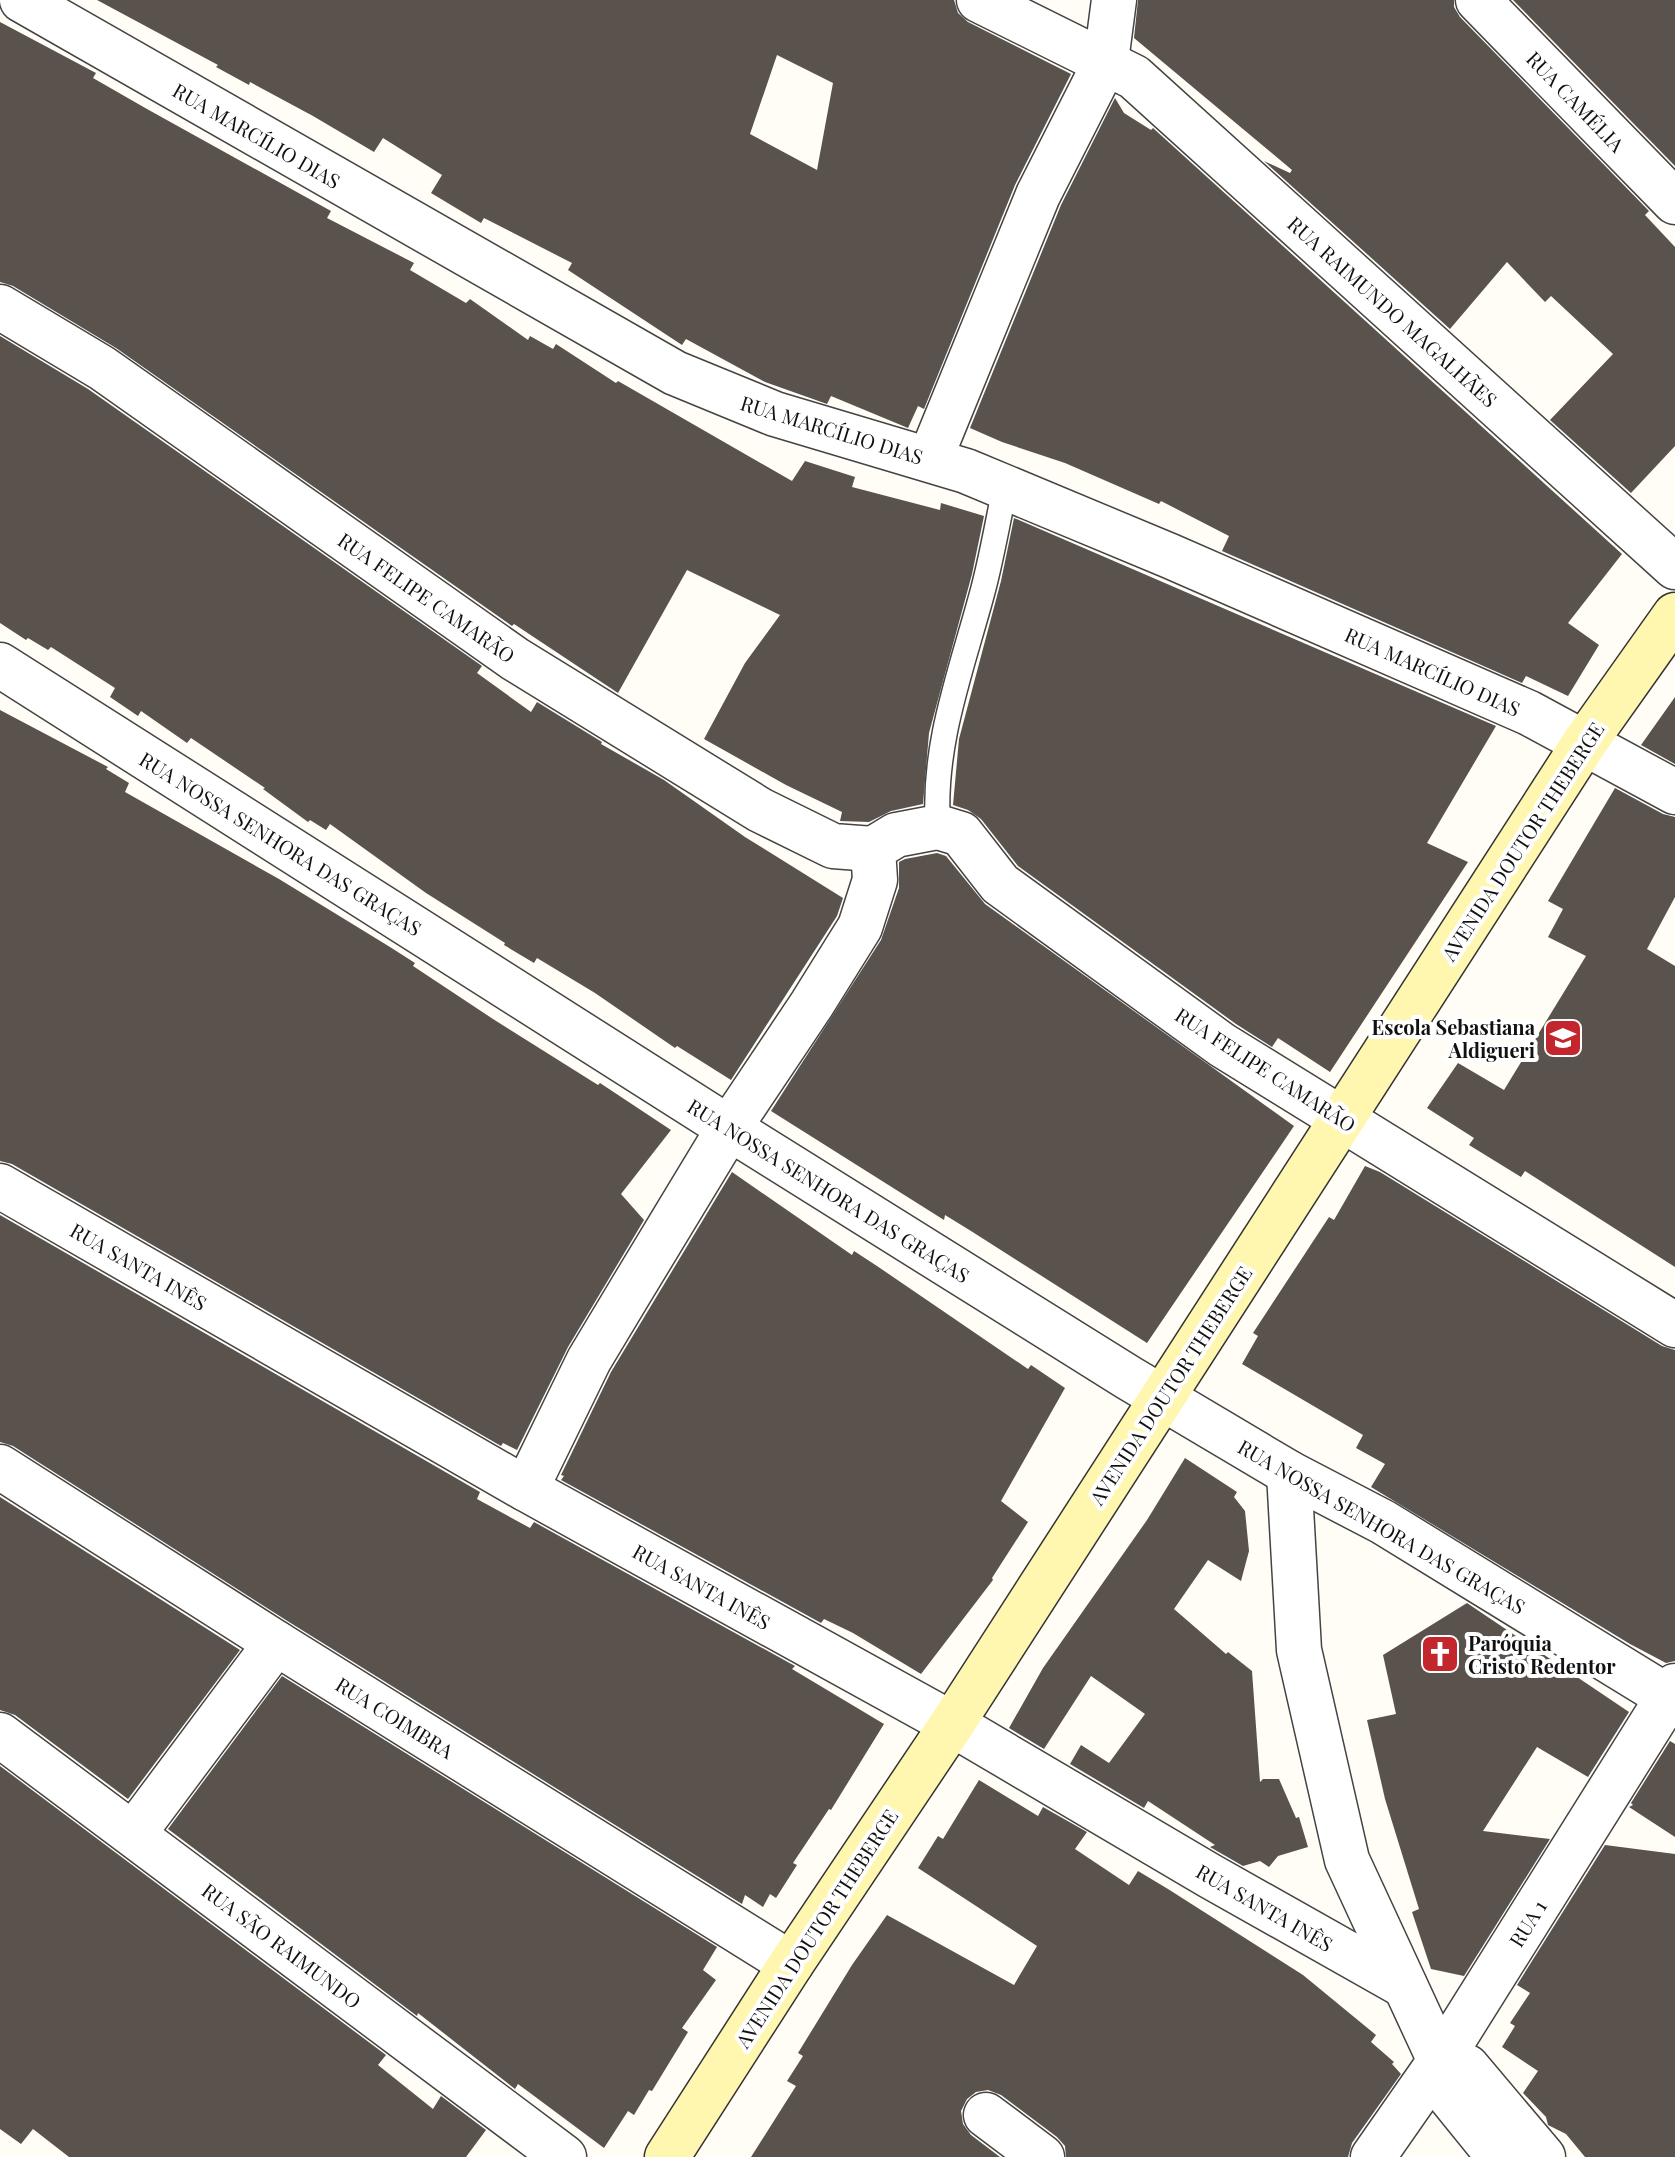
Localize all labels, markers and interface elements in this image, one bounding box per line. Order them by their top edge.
street label: RUA CAMÉLIA [1521,45,1631,157]
street label: RUA MARCÍLIO DIAS [168,76,346,194]
street label: RUA RAIMUNDO MAGALHÃES [1283,210,1503,412]
street label: RUA MARCÍLIO DIAS [738,388,926,470]
street label: RUA FELIPE CAMARÃO [333,526,521,668]
street label: RUA MARCÍLIO DIAS [1341,620,1525,722]
street label: AVENIDA DOUTOR THEBERGE [1434,716,1609,966]
street label: RUA NOSSA SENHORA DAS GRAÇAS [135,745,427,941]
street label: RUA FELIPE CAMARÃO [1171,1000,1361,1138]
place label: Escola Sebastiana Aldigueri [1371,1013,1536,1063]
school or university icon: Escola Sebastiana Aldigueri [1542,1017,1584,1059]
street label: RUA NOSSA SENHORA DAS GRAÇAS [683,1092,975,1288]
street label: RUA SANTA INÊS [66,1216,212,1316]
street label: AVENIDA DOUTOR THEBERGE [1082,1260,1257,1510]
street label: RUA NOSSA SENHORA DAS GRAÇAS [1233,1432,1531,1620]
street label: RUA SANTA INÊS [628,1537,776,1635]
place label: Paróquia Cristo Redentor [1468,1629,1616,1679]
church icon: Paróquia Cristo Redentor [1419,1633,1461,1675]
street label: RUA COIMBRA [331,1670,459,1764]
street label: AVENIDA DOUTOR THEBERGE [728,1803,903,2053]
street label: RUA SANTA INÊS [1192,1857,1338,1957]
street label: RUA SÃO RAIMUNDO [197,1876,367,2014]
street label: RUA 1 [1502,1894,1552,1952]

